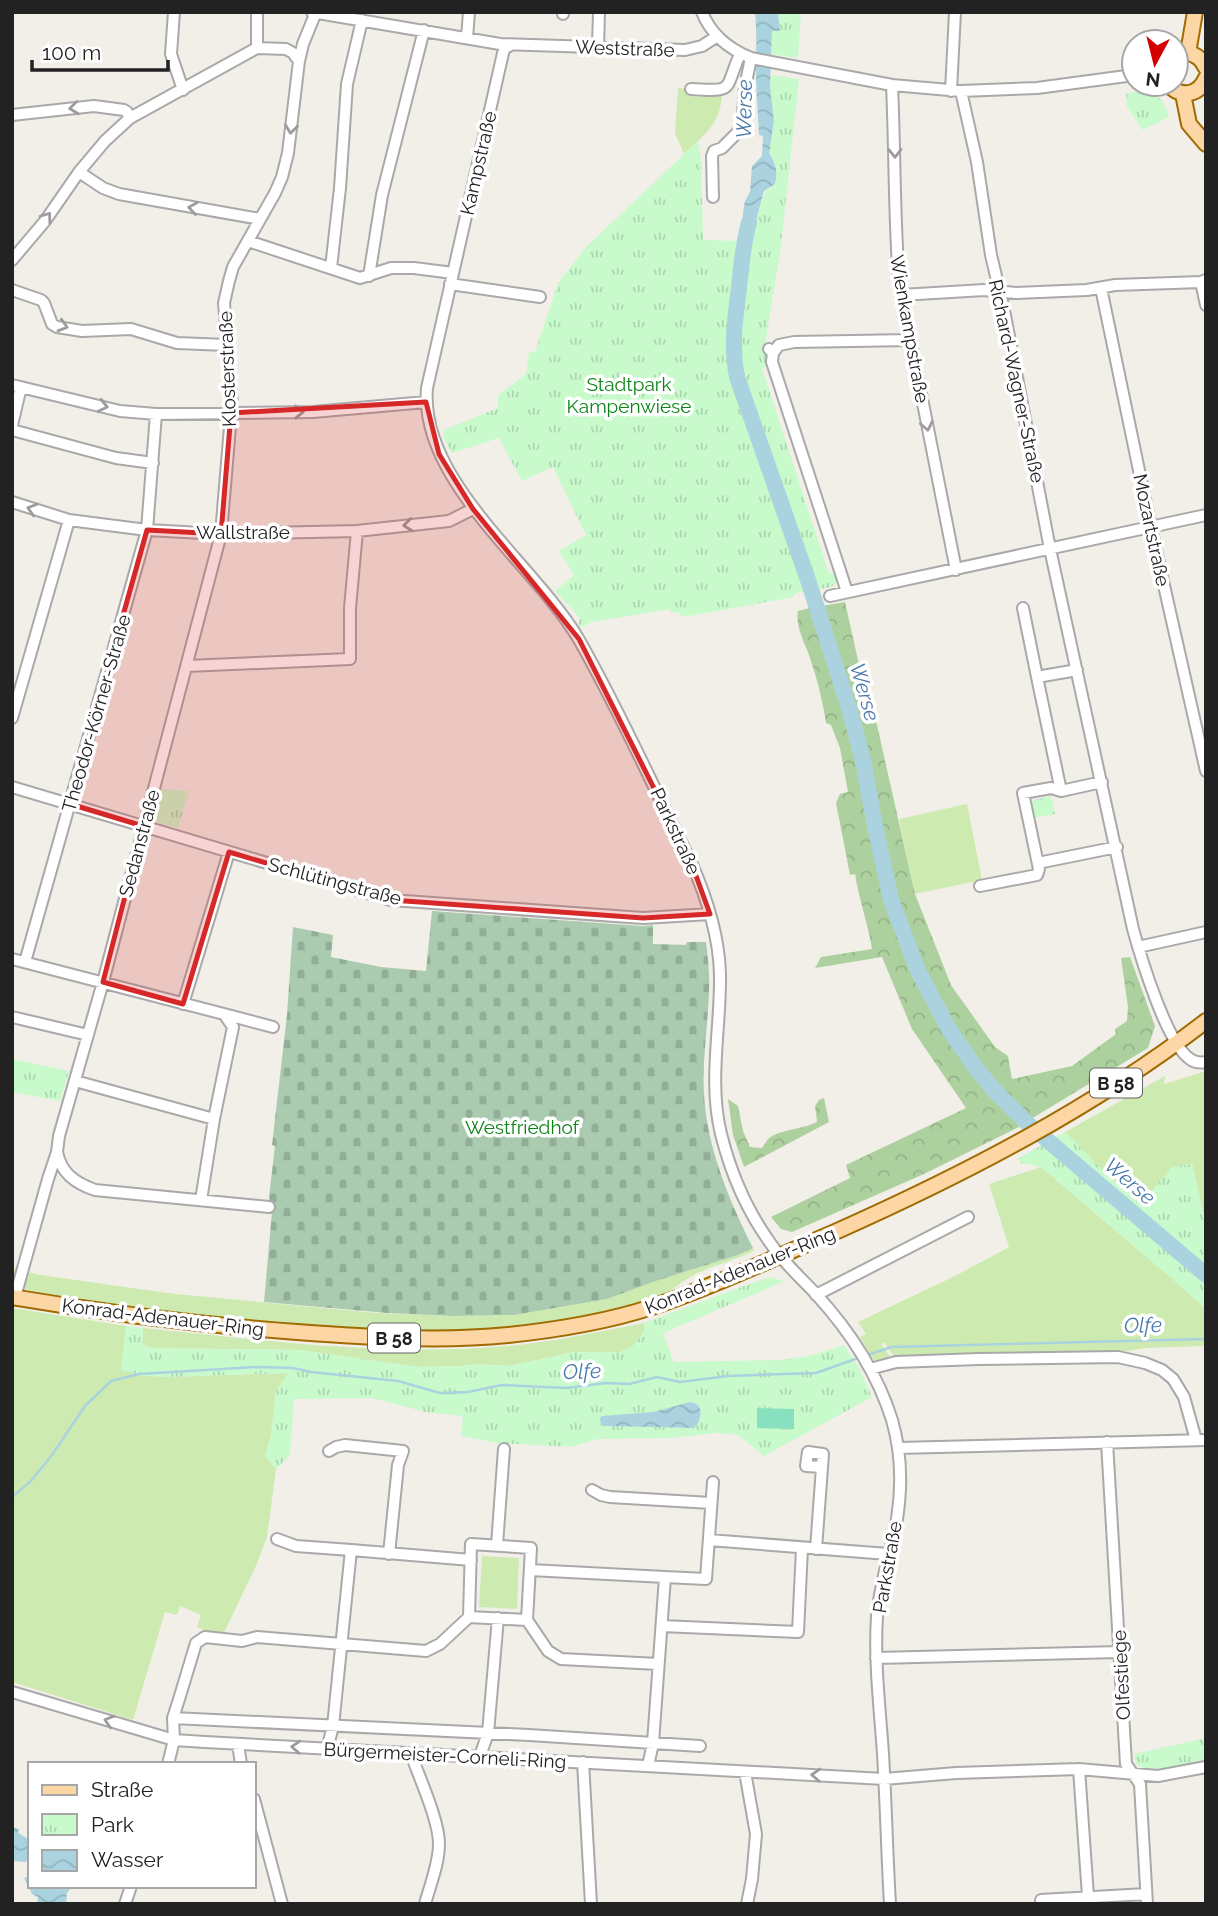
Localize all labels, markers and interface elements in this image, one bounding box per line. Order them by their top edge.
scale bar [32,28,168,72]
north arrow [1120,28,1190,98]
street label: Weststraße [575,35,675,61]
text: 100 m [42,40,101,65]
text: N [1144,68,1161,92]
water label: Werse [731,79,757,139]
one-way arrow [68,100,79,115]
street label: Kampstraße [455,109,501,217]
one-way arrow [283,123,298,135]
one-way arrow [887,148,903,159]
one-way arrow [187,201,198,216]
one-way arrow [39,212,51,225]
street label: Wienkampstraße [886,253,934,405]
street label: Richard-Wagner-Straße [985,277,1049,485]
street label: Klosterstraße [214,311,240,427]
one-way arrow [57,318,69,333]
park label: Stadtpark Kampenwiese [567,373,691,417]
one-way arrow [96,398,108,413]
one-way arrow [295,404,305,420]
one-way arrow [919,420,934,432]
street label: Mozartstraße [1129,472,1175,588]
one-way arrow [27,502,39,517]
one-way arrow [402,518,414,533]
street label: Wallstraße [196,521,290,543]
street label: Theodor-Körner-Straße [57,612,135,814]
water label: Werse [845,660,885,724]
street label: Parkstraße [646,784,706,878]
street label: Sedanstraße [114,787,164,899]
street label: Schlütingstraße [266,853,404,909]
road number: B 58 [1090,1068,1142,1098]
park label: Westfriedhof [465,1116,580,1138]
water label: Werse [1099,1152,1161,1210]
street label: Konrad-Adenauer-Ring [642,1222,838,1318]
street label: Konrad-Adenauer-Ring [61,1294,265,1340]
water label: Olfe [1124,1312,1162,1338]
road number: B 58 [368,1324,420,1352]
water label: Olfe [562,1358,602,1384]
street label: Parkstraße [868,1519,906,1615]
street label: Olfestiege [1108,1629,1134,1721]
one-way arrow [103,1715,115,1730]
street label: Bürgermeister-Corneli-Ring [323,1738,567,1772]
one-way arrow [290,1740,301,1755]
legend [28,1762,256,1888]
one-way arrow [811,1768,822,1783]
text: Straße [91,1777,153,1802]
text: Park [91,1812,134,1837]
text: Wasser [91,1847,164,1872]

